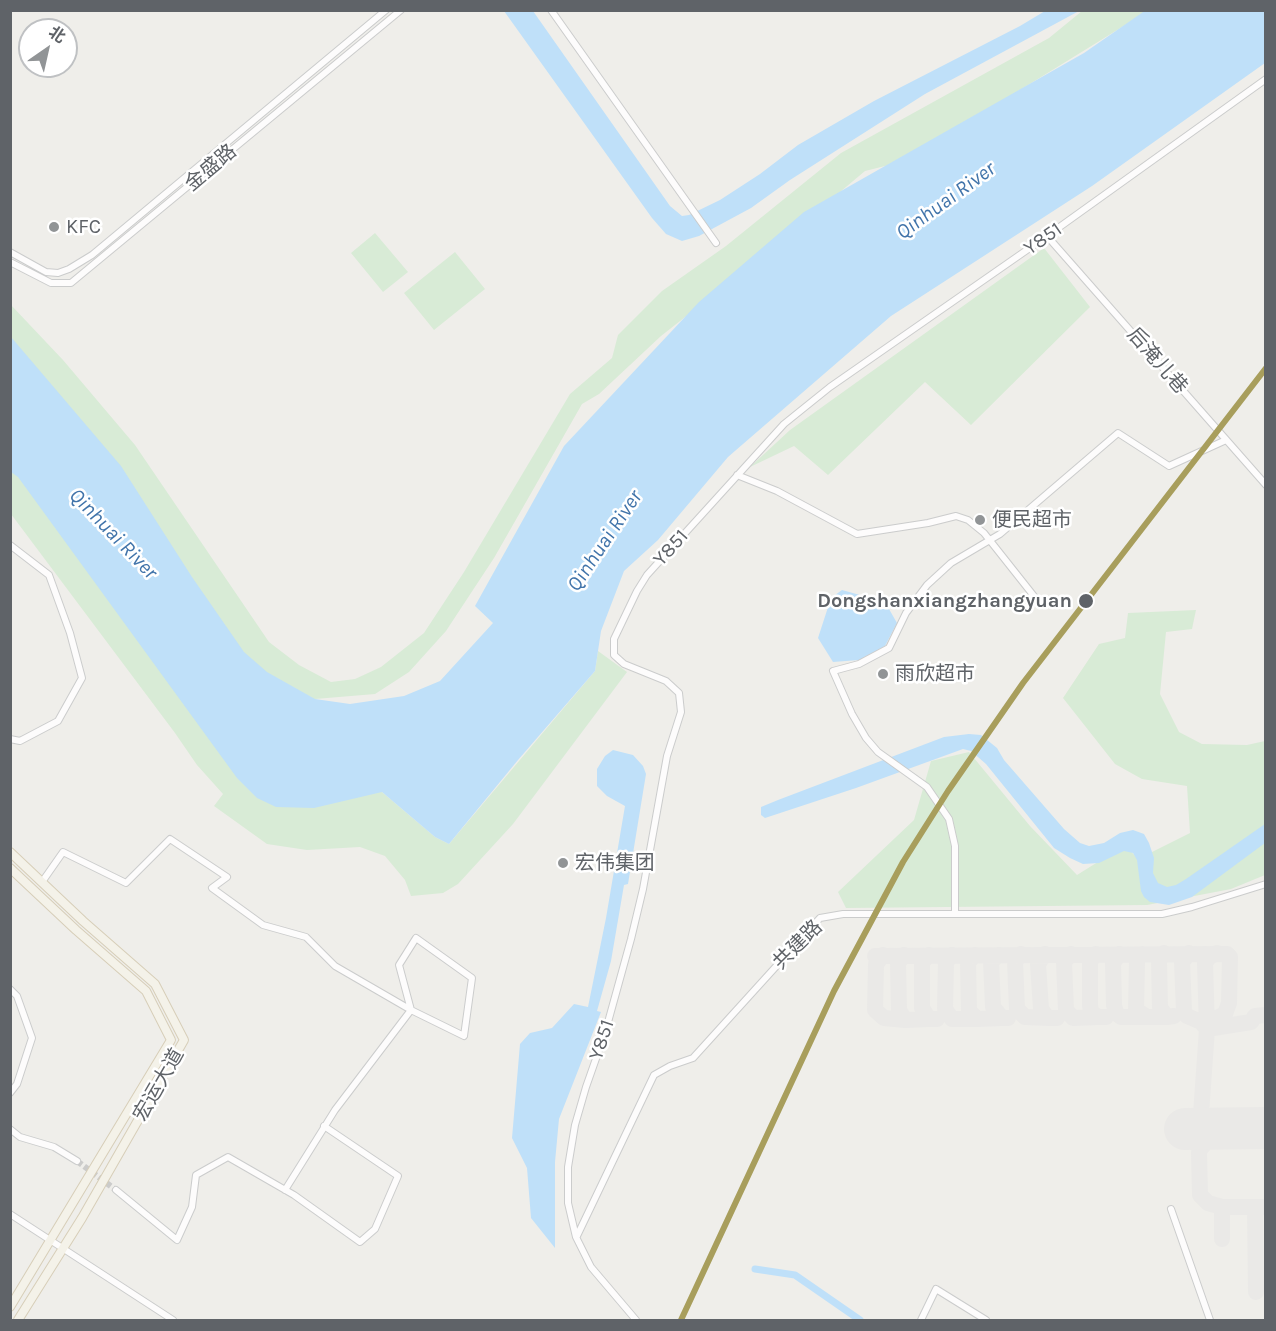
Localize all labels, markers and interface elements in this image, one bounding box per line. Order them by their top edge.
north arrow [18,18,78,78]
text: 北 [45,22,69,47]
street label: 金盛路 [180,140,242,196]
water label: Qinhuai River [891,157,1001,245]
place label: KFC [66,215,101,239]
street label: Y851 [1019,217,1067,261]
marker: KFC [47,220,61,234]
street label: 后淹儿巷 [1122,323,1192,399]
water label: Qinhuai River [63,483,163,585]
water label: Qinhuai River [562,486,648,596]
place label: 便民超市 [992,508,1072,532]
marker: 便民超市 [973,513,987,527]
street label: Y851 [648,525,694,571]
place label: Dongshanxiangzhangyuan [817,589,1072,613]
marker: Dongshanxiangzhangyuan [1077,592,1095,610]
place label: 雨欣超市 [895,662,975,686]
marker: 雨欣超市 [876,667,890,681]
place label: 宏伟集团 [575,851,655,875]
marker: 宏伟集团 [556,856,570,870]
street label: 共建路 [768,915,828,975]
street label: Y851 [584,1017,620,1063]
street label: 宏运大道 [129,1044,189,1126]

